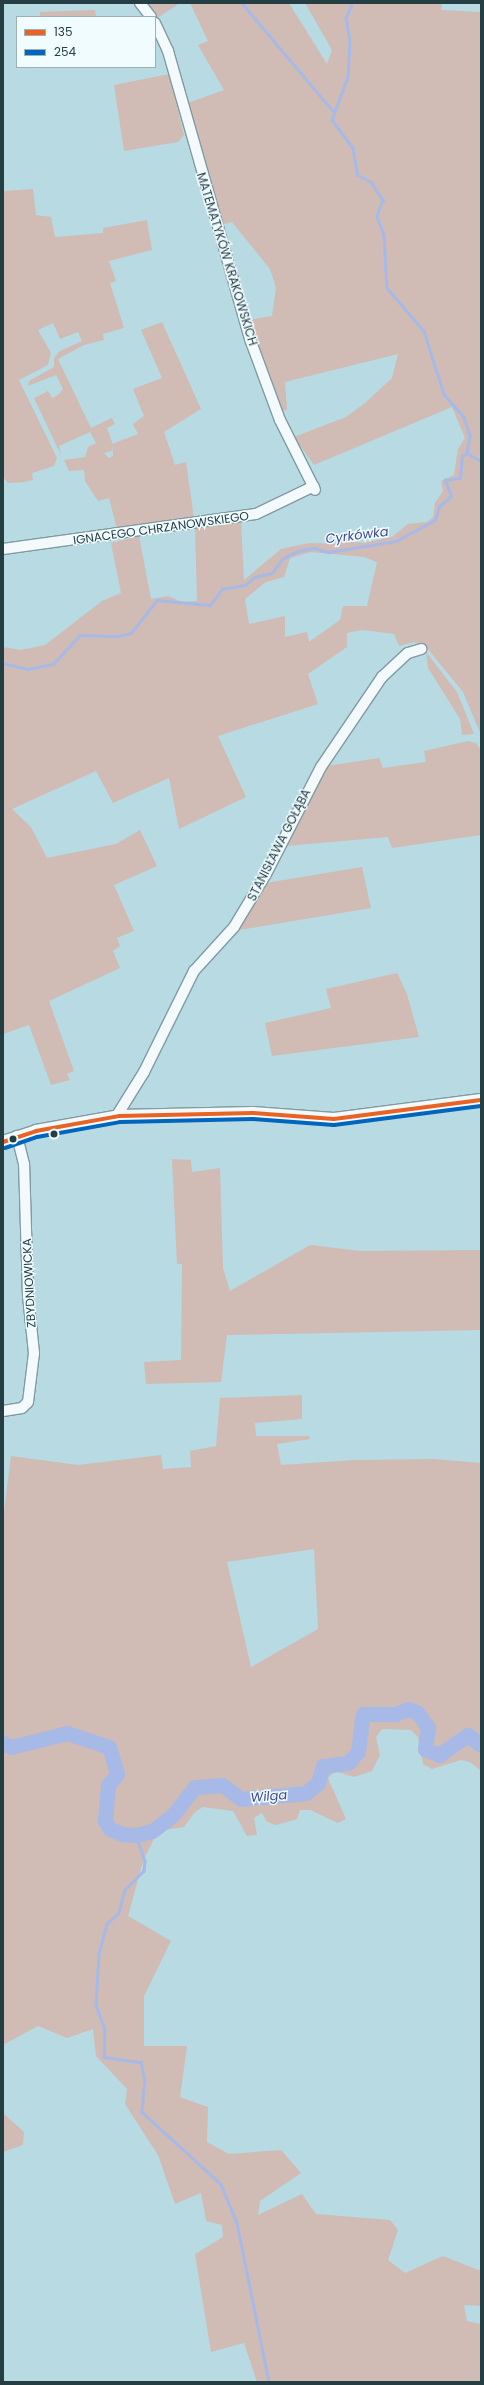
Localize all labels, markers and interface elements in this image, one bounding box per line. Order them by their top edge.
legend [16,16,156,68]
text: 135 [54,23,72,40]
text: 254 [54,43,76,60]
street label: MATEMATYKÓW KRAKOWSKICH [194,171,260,347]
street label: IGNACEGO CHRZANOWSKIEGO [72,509,250,547]
water label: Cyrkówka [325,524,389,548]
street label: STANISŁAWA GOŁĄBA [244,787,314,903]
unlabelled marker [49,1129,59,1139]
unlabelled marker [8,1134,18,1144]
street label: ZBYDNIOWICKA [19,1238,39,1328]
water label: Wilga [250,1788,288,1806]

